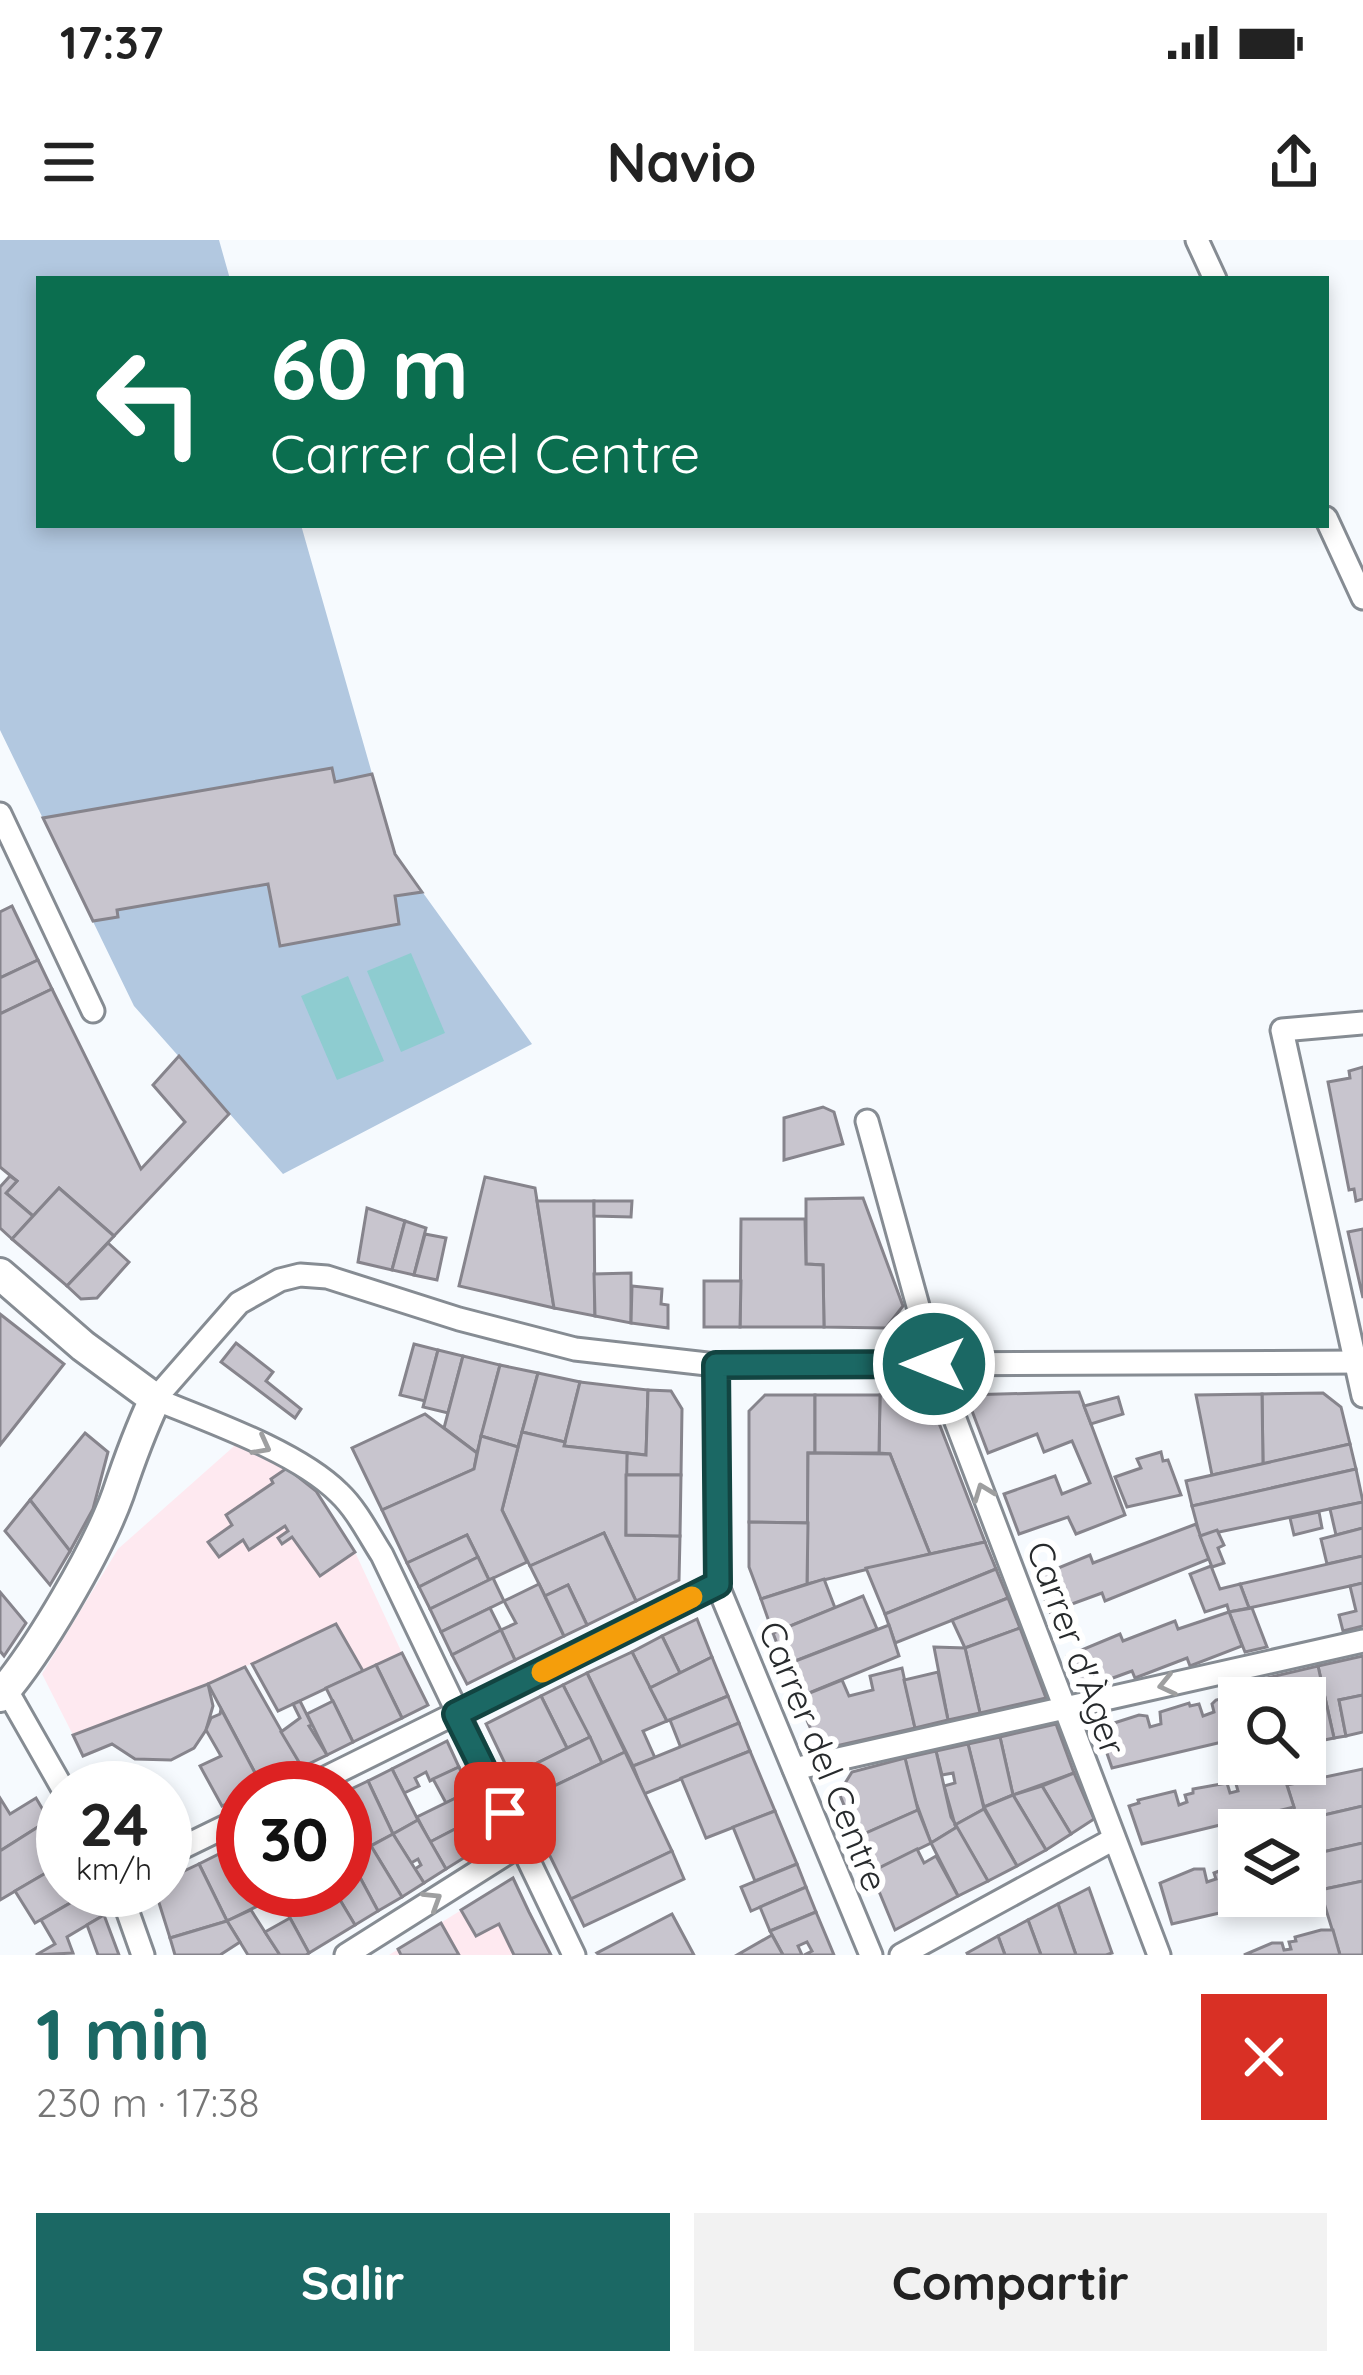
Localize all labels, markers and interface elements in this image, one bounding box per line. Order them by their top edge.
text: 17:37 [60,14,163,70]
text: Navio [607,128,756,196]
icon: menu [36,129,102,195]
icon: share [1261,129,1327,195]
text: 60 m [270,315,469,420]
icon: left [72,324,228,480]
text: Carrer del Centre [270,419,700,487]
position arrow [871,1301,997,1427]
one-way arrow [249,1432,270,1455]
one-way arrow [973,1483,998,1504]
street label: Carrer d'Àger [1018,1535,1137,1761]
street label: Carrer del Centre [749,1615,899,1897]
one-way arrow [1157,1672,1177,1697]
map controls [1218,1677,1326,1917]
button: search [1218,1677,1326,1785]
speed limit sign: 30 [216,1761,372,1917]
pin [454,1762,556,1864]
icon: arrive [472,1780,538,1846]
text: 24 [79,1786,149,1861]
button: layers [1218,1809,1326,1917]
text: km/h [76,1850,152,1888]
one-way arrow [420,1892,442,1914]
text: 1 min [36,1988,210,2078]
button: close [1201,1994,1327,2120]
text: 230 m · 17:38 [36,2078,260,2127]
button: Salir [36,2213,670,2351]
button: Compartir [694,2213,1327,2351]

